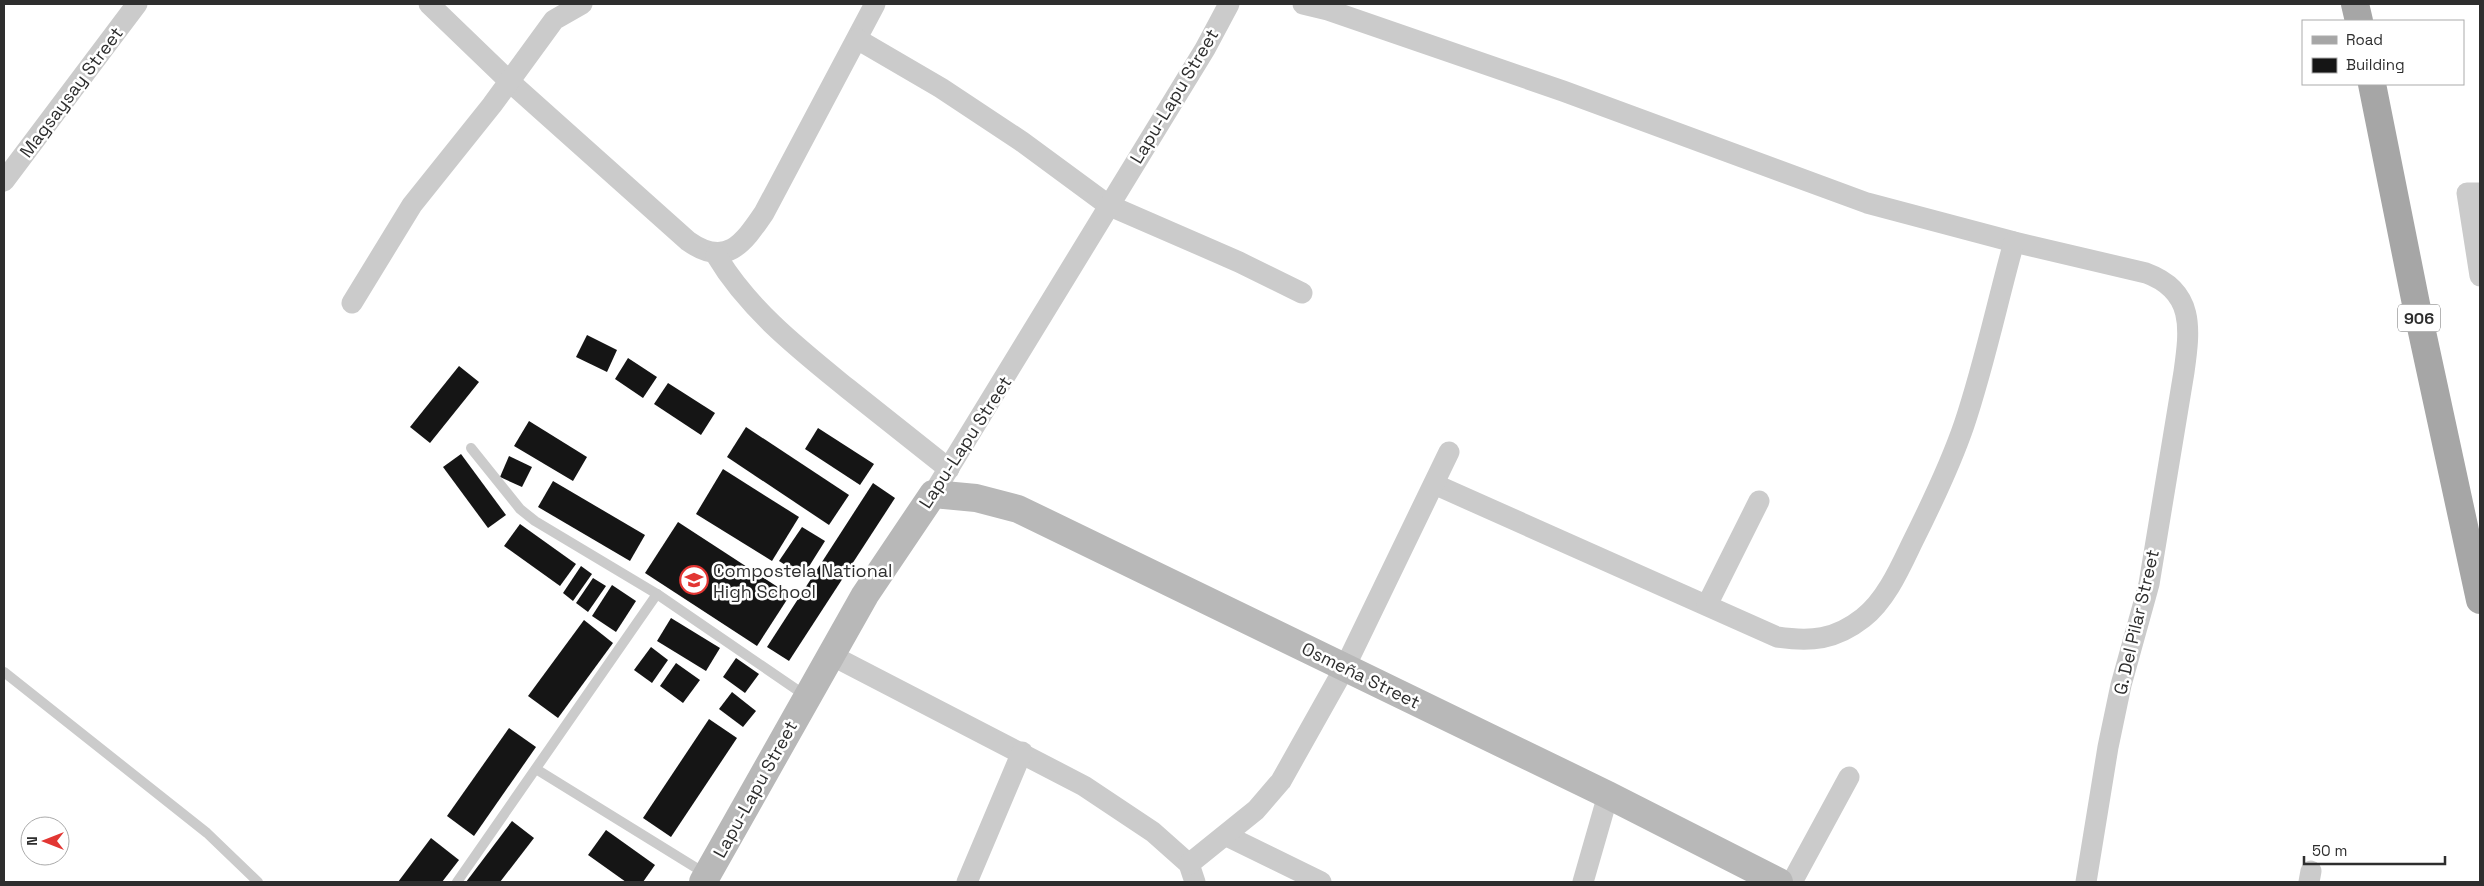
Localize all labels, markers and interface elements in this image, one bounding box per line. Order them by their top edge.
legend [2302,20,2464,85]
street label: Magsaysay Street [14,22,128,162]
street label: Lapu-Lapu Street [1125,24,1223,168]
text: Road [2346,30,2383,49]
text: Building [2346,55,2405,74]
road number: 906 [2398,304,2440,332]
street label: Lapu-Lapu Street [914,371,1016,513]
street label: G. Del Pilar Street [2108,547,2164,697]
place label: Compostela National High School [713,559,893,603]
school or university icon: Compostela National High School [679,565,709,595]
street label: Osmeña Street [1298,636,1424,714]
street label: Lapu-Lapu Street [708,716,802,862]
north arrow [20,816,70,866]
scale bar [2304,834,2445,866]
text: N [23,836,41,846]
text: 50 m [2312,841,2347,860]

